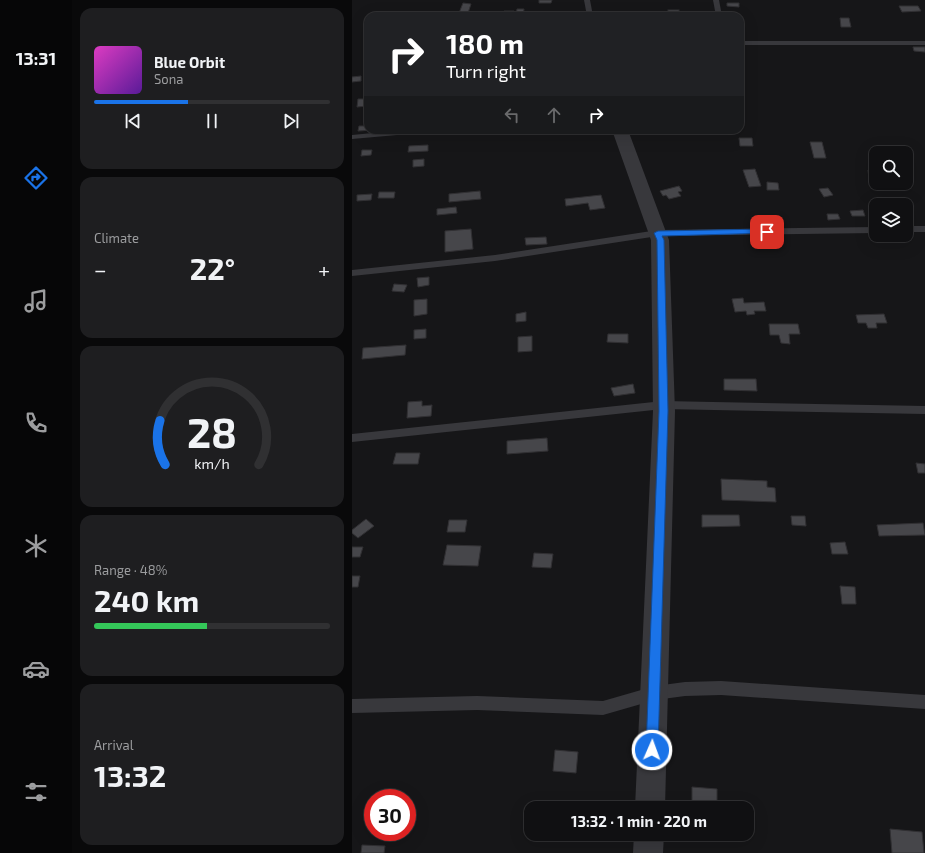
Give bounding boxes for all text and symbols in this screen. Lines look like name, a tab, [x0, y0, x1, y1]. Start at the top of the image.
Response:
text: 180 m	[446, 26, 524, 60]
icon: right	[380, 28, 432, 80]
text: 13:31	[16, 47, 56, 69]
text: Blue Orbit	[154, 53, 225, 71]
text: Turn right	[446, 60, 526, 82]
text: Sona	[154, 71, 183, 87]
icon: left	[501, 104, 523, 126]
icon: ahead	[543, 104, 565, 126]
icon: right	[585, 104, 607, 126]
icon: previous	[122, 110, 144, 132]
icon: pause	[201, 110, 223, 132]
icon: next	[280, 110, 302, 132]
map controls	[869, 146, 913, 242]
button: search	[869, 146, 913, 190]
icon: directions	[22, 164, 50, 192]
button: layers	[869, 198, 913, 242]
pin	[750, 215, 784, 249]
icon: arrive	[756, 221, 778, 243]
text: Climate	[94, 230, 139, 246]
text: 22°	[190, 250, 235, 286]
text: −	[94, 256, 107, 282]
text: +	[318, 256, 330, 282]
icon: music	[22, 287, 50, 315]
text: 28	[187, 405, 237, 455]
icon: phone	[22, 409, 50, 437]
text: km/h	[194, 454, 230, 471]
icon: climate	[22, 532, 50, 560]
text: Range · 48%	[94, 562, 167, 578]
text: 240 km	[94, 582, 199, 618]
icon: car	[22, 655, 50, 683]
position arrow	[631, 729, 673, 771]
text: Arrival	[94, 737, 134, 753]
text: 13:32	[94, 757, 166, 793]
icon: filters	[22, 778, 50, 806]
speed limit sign: 30	[364, 789, 416, 841]
text: 13:32 · 1 min · 220 m	[571, 812, 707, 830]

